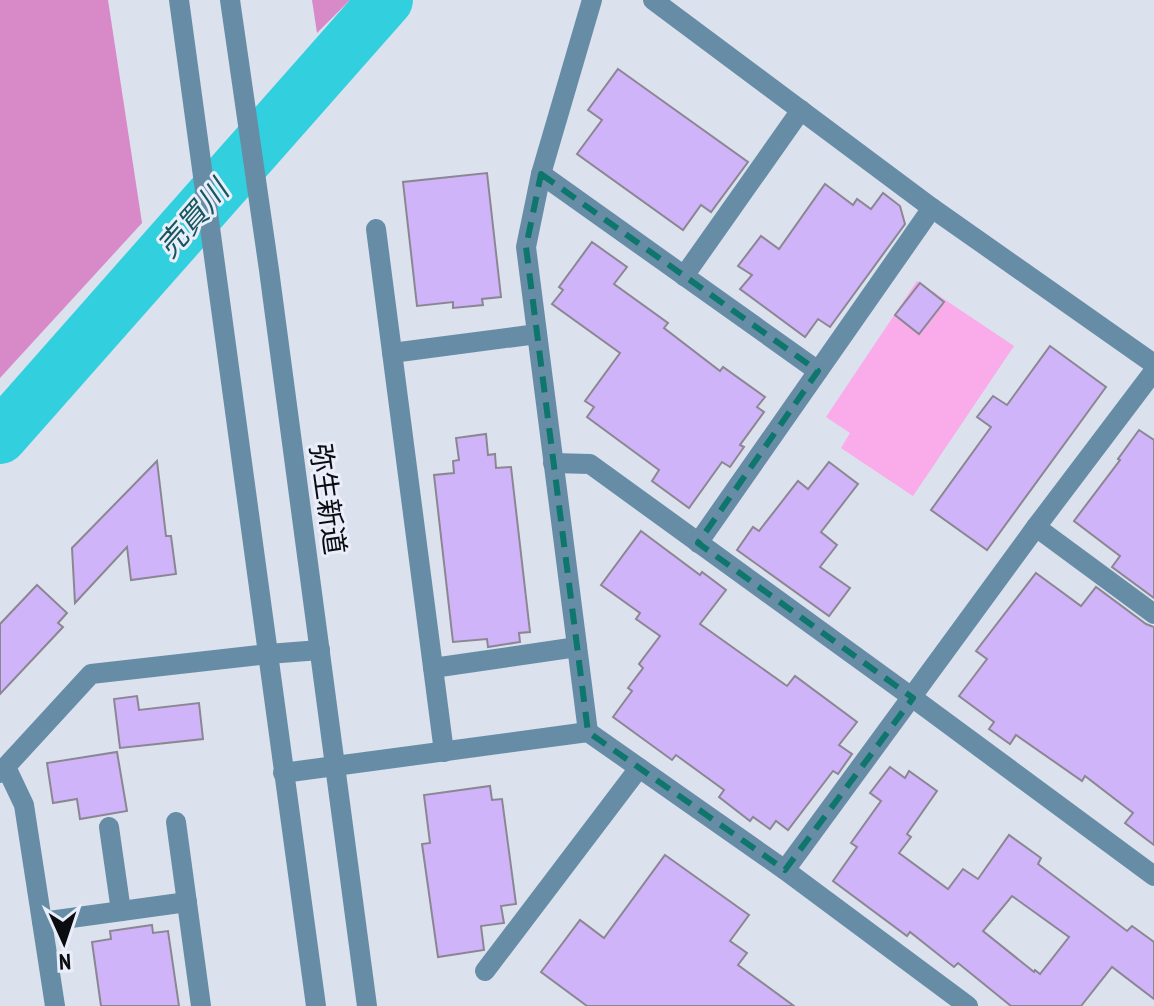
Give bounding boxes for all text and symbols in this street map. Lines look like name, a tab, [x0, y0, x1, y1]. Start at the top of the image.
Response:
water label: 売買川	[148, 169, 238, 265]
street label: 弥生新道	[302, 441, 355, 557]
north arrow	[24, 902, 104, 982]
text: N	[58, 948, 72, 976]

